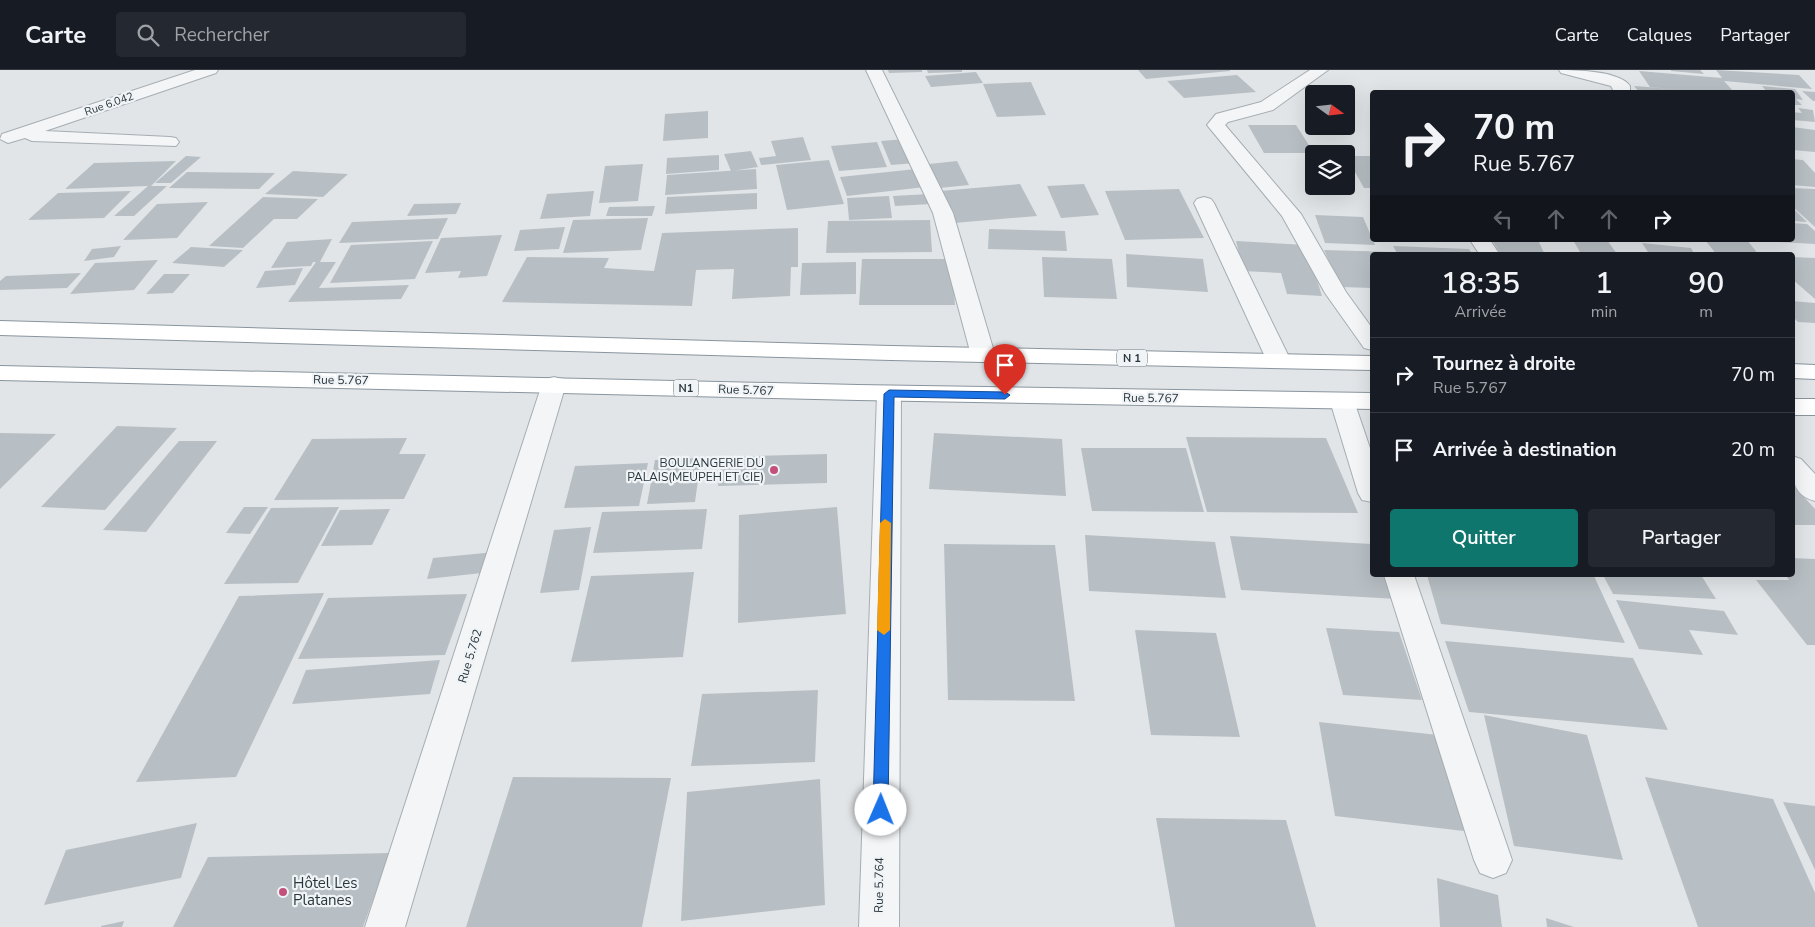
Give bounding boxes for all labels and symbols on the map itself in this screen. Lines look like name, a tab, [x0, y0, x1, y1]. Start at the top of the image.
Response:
north arrow	[1305, 85, 1355, 135]
street label: Rue 6.042	[82, 89, 136, 119]
pin	[984, 344, 1026, 395]
road number: N 1	[1117, 350, 1147, 366]
street label: Rue 5.767	[313, 372, 369, 388]
road number: N1	[674, 380, 698, 396]
street label: Rue 5.767	[718, 381, 774, 399]
street label: Rue 5.767	[1123, 390, 1179, 406]
place label: BOULANGERIE DU PALAIS(MEUPEH ET CIE)	[627, 455, 764, 485]
marker: BOULANGERIE DU PALAIS(MEUPEH ET CIE)	[768, 464, 780, 476]
street label: Rue 5.762	[454, 627, 486, 685]
position arrow	[854, 783, 906, 835]
street label: Rue 5.764	[871, 857, 887, 913]
place label: Hôtel Les Platanes	[293, 873, 357, 910]
marker: Hôtel Les Platanes	[277, 886, 289, 898]

